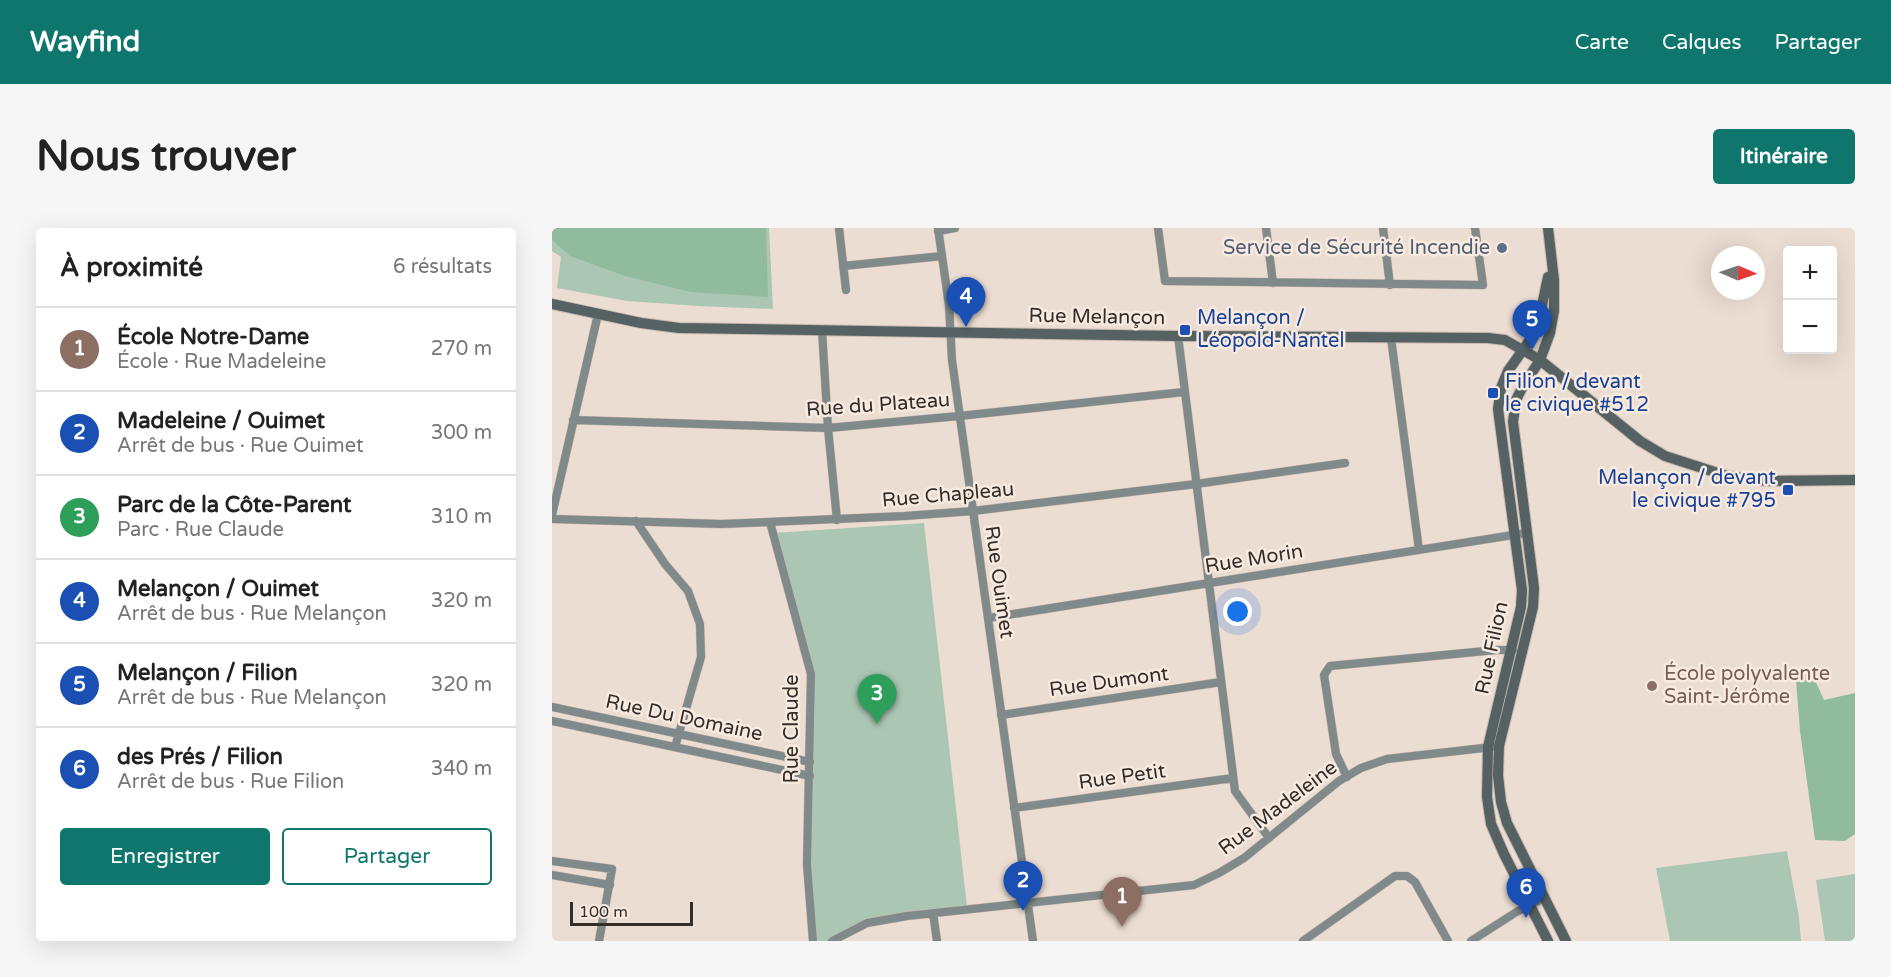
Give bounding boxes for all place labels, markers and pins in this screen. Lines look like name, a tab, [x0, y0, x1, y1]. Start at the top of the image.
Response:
place label: Service de Sécurité Incendie	[1223, 236, 1490, 260]
marker: Service de Sécurité Incendie	[1495, 241, 1509, 255]
pin: 4	[946, 278, 986, 327]
pin: 5	[1512, 300, 1552, 350]
place label: Melançon / Léopold-Nantel	[1197, 306, 1344, 353]
marker: Melançon / Léopold-Nantel	[1178, 323, 1192, 337]
place label: Filion / devant le civique #512	[1505, 370, 1649, 417]
marker: Filion / devant le civique #512	[1486, 386, 1500, 400]
place label: Melançon / devant le civique #795	[1598, 466, 1776, 513]
marker: Melançon / devant le civique #795	[1781, 483, 1795, 497]
place label: École polyvalente Saint-Jérôme	[1664, 661, 1830, 709]
pin: 3	[858, 674, 896, 724]
marker: École polyvalente Saint-Jérôme	[1645, 679, 1659, 693]
pin: 2	[1004, 862, 1042, 911]
pin: 6	[1506, 868, 1546, 918]
pin: 1	[1102, 878, 1142, 927]

